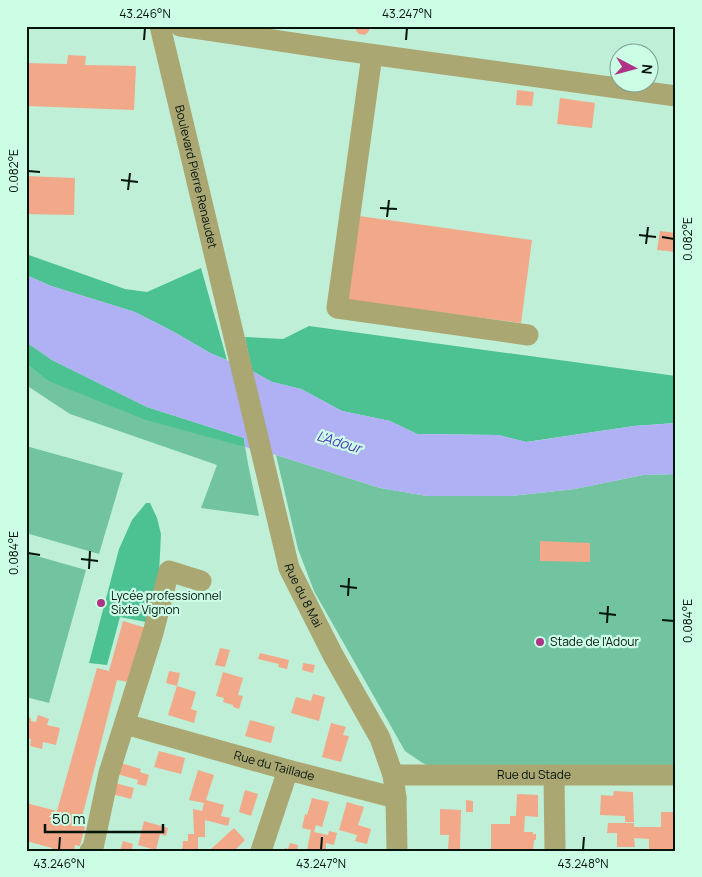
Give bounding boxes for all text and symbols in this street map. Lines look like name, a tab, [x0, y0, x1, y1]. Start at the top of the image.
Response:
text: 43.246°N	[119, 5, 171, 22]
text: 43.247°N	[382, 5, 432, 22]
north arrow	[610, 42, 660, 92]
text: N	[637, 63, 657, 75]
street label: Boulevard Pierre Renaudet	[171, 103, 222, 250]
text: 0.082°E	[5, 149, 22, 193]
text: 0.082°E	[679, 217, 696, 261]
water label: L'Adour	[315, 426, 366, 458]
text: 0.084°E	[5, 531, 22, 575]
street label: Rue du 8 Mai	[280, 562, 327, 630]
place label: Lycée professionnel Sixte Vignon	[111, 587, 222, 618]
marker: Lycée professionnel Sixte Vignon	[95, 597, 107, 609]
text: 0.084°E	[679, 599, 696, 643]
place label: Stade de l'Adour	[550, 633, 639, 650]
marker: Stade de l'Adour	[534, 636, 546, 648]
street label: Rue du Taillade	[232, 746, 317, 785]
street label: Rue du Stade	[497, 766, 571, 783]
scale bar	[45, 802, 162, 834]
text: 50 m	[52, 808, 86, 829]
text: 43.246°N	[33, 855, 85, 872]
text: 43.247°N	[296, 855, 346, 872]
text: 43.248°N	[557, 855, 609, 872]

